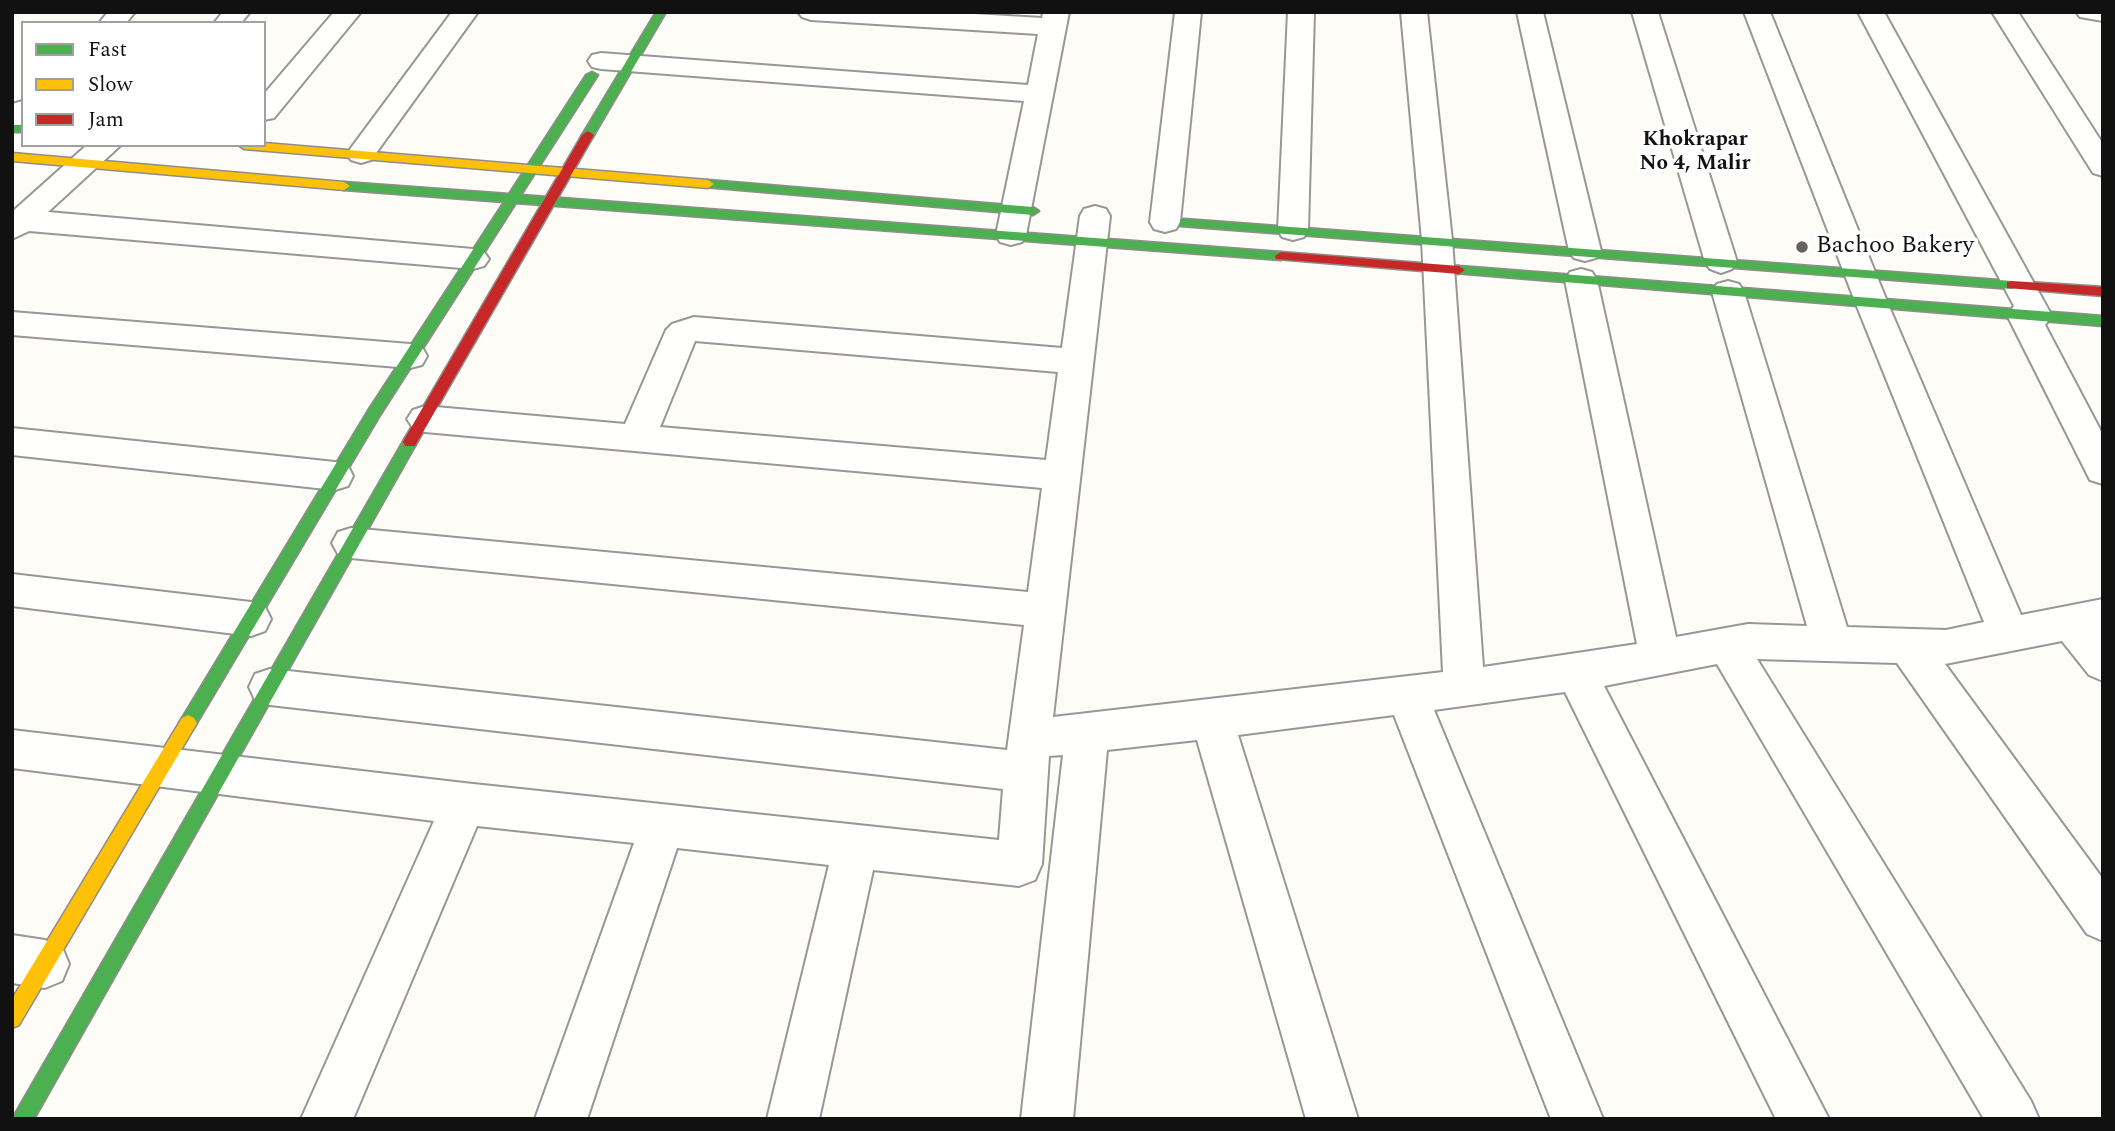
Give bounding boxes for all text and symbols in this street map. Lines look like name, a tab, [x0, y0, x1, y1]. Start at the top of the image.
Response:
legend	[21, 21, 266, 147]
text: Fast	[88, 34, 127, 66]
text: Slow	[88, 69, 132, 101]
text: Jam	[88, 104, 124, 136]
district label: Khokrapar No 4, Malir	[1640, 128, 1750, 178]
place label: Bachoo Bakery	[1816, 233, 1974, 261]
marker: Bachoo Bakery	[1794, 239, 1810, 255]

